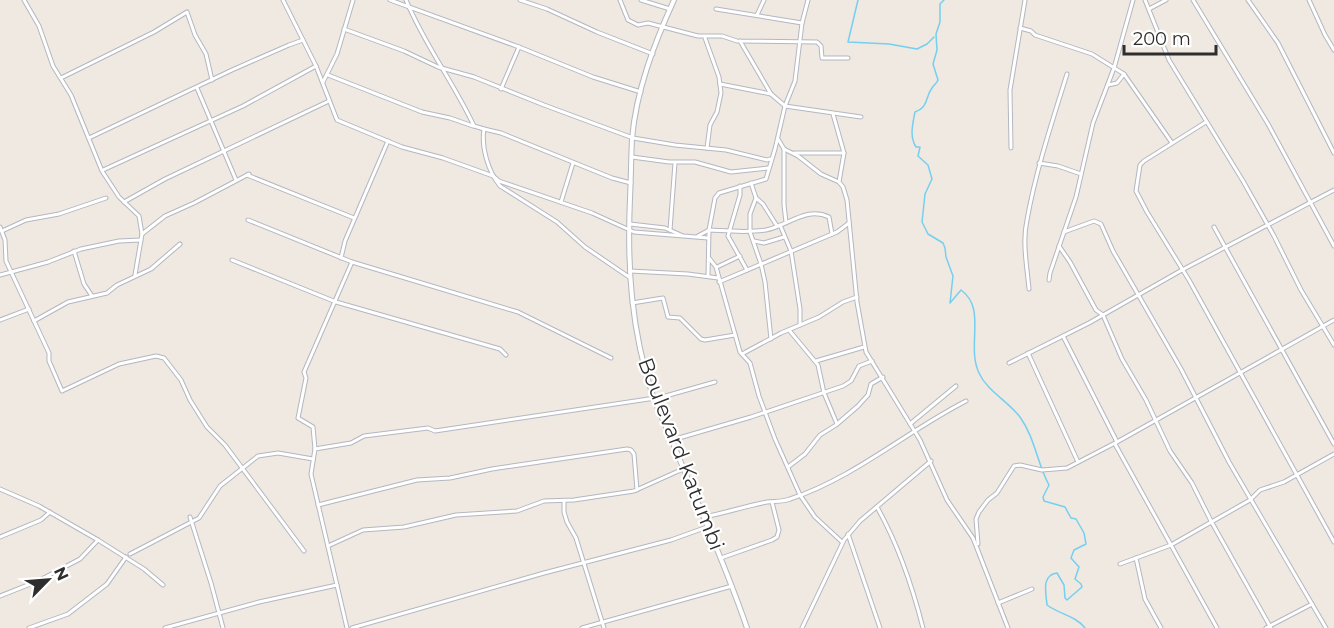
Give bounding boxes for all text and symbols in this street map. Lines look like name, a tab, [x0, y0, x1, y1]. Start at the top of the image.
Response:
scale bar	[1124, 18, 1216, 56]
text: 200 m	[1133, 28, 1191, 50]
street label: Boulevard Katumbi	[633, 354, 730, 554]
north arrow	[18, 550, 78, 610]
text: N	[50, 564, 72, 584]

